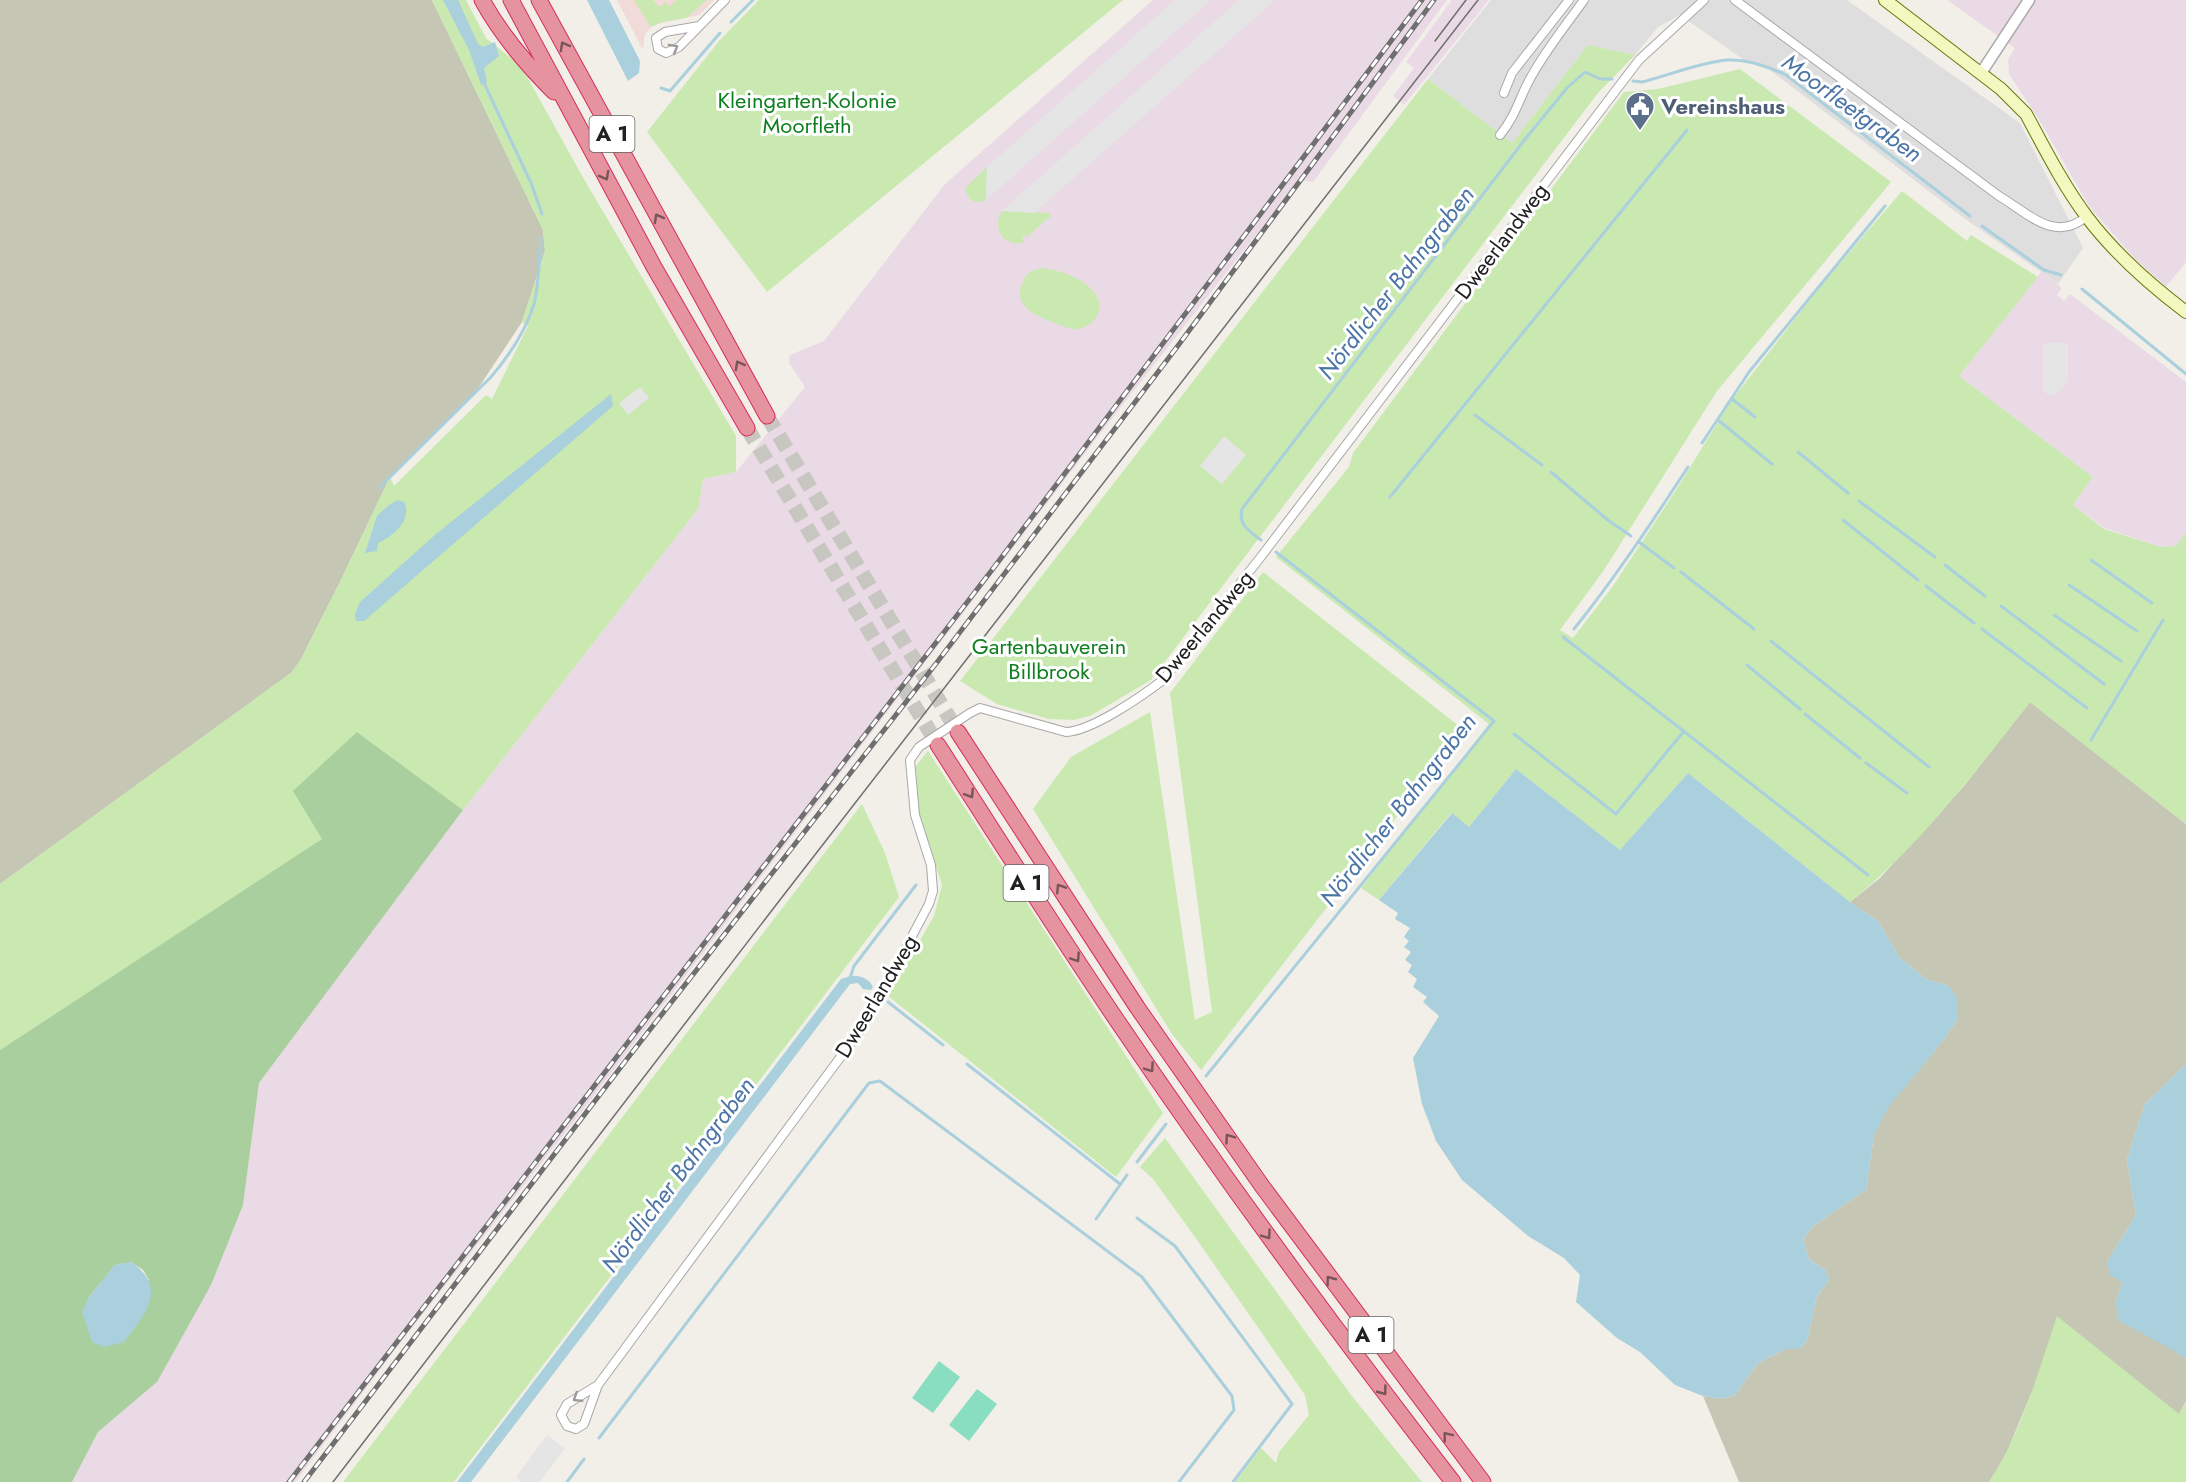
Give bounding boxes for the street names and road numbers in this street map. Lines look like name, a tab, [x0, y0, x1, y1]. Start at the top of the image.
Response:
road number: A 1	[590, 116, 634, 152]
street label: Dweerlandweg	[1447, 176, 1555, 306]
street label: Dweerlandweg	[1147, 563, 1261, 689]
road number: A 1	[1004, 865, 1048, 901]
street label: Dweerlandweg	[827, 928, 925, 1064]
road number: A 1	[1348, 1317, 1394, 1353]

